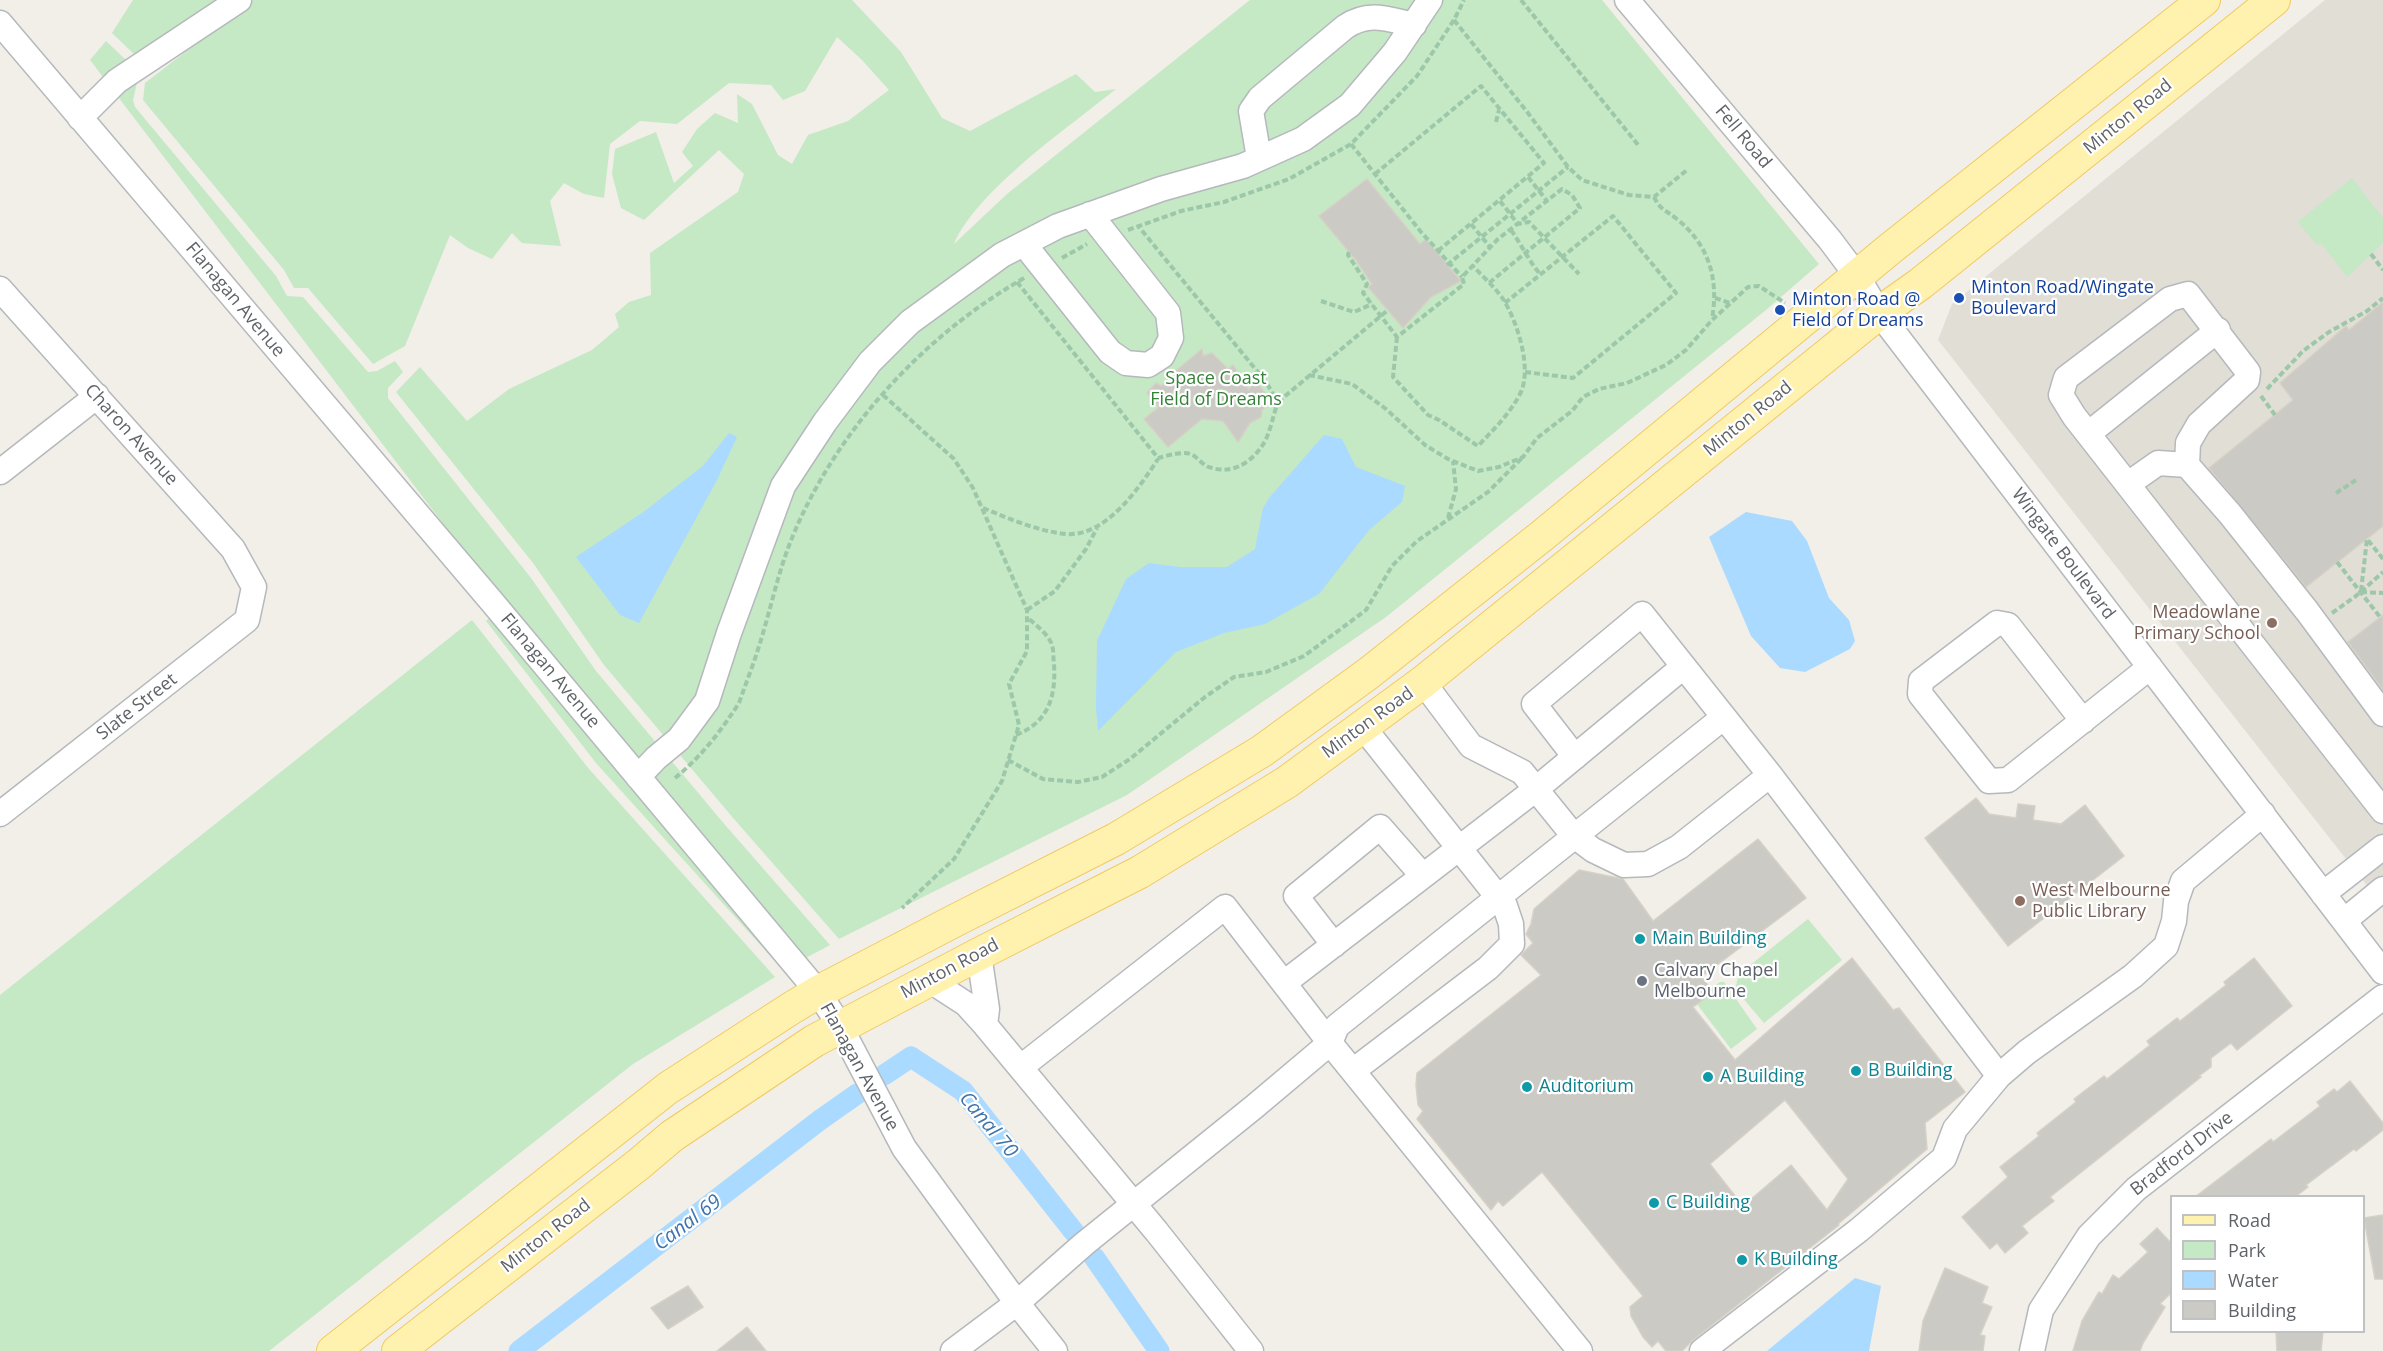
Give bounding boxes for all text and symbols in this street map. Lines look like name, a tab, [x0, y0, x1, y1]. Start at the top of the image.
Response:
street label: Minton Road	[2079, 75, 2177, 159]
street label: Fell Road	[1710, 101, 1776, 173]
street label: Flanagan Avenue	[181, 238, 289, 362]
place label: Minton Road/Wingate Boulevard	[1971, 277, 2154, 320]
place label: Minton Road @ Field of Dreams	[1792, 289, 1924, 332]
marker: Minton Road/Wingate Boulevard	[1952, 291, 1966, 305]
marker: Minton Road @ Field of Dreams	[1773, 303, 1787, 317]
park label: Space Coast Field of Dreams	[1150, 368, 1282, 410]
street label: Minton Road	[1699, 377, 1797, 461]
street label: Charon Avenue	[80, 380, 182, 490]
street label: Wingate Boulevard	[2007, 484, 2119, 624]
place label: Meadowlane Primary School	[2134, 602, 2260, 644]
street label: Flanagan Avenue	[496, 609, 604, 733]
marker: Meadowlane Primary School	[2265, 616, 2279, 630]
street label: Slate Street	[93, 669, 181, 745]
street label: Minton Road	[1318, 683, 1418, 763]
place label: West Melbourne Public Library	[2032, 880, 2171, 922]
marker: West Melbourne Public Library	[2013, 894, 2027, 908]
place label: Main Building	[1652, 928, 1767, 950]
marker: Main Building	[1633, 932, 1647, 946]
street label: Minton Road	[897, 934, 1003, 1004]
place label: Calvary Chapel Melbourne	[1654, 960, 1778, 1002]
marker: Calvary Chapel Melbourne	[1635, 974, 1649, 988]
street label: Flanagan Avenue	[815, 999, 903, 1135]
place label: B Building	[1868, 1060, 1952, 1082]
marker: B Building	[1849, 1064, 1863, 1078]
place label: A Building	[1720, 1066, 1804, 1088]
marker: A Building	[1701, 1070, 1715, 1084]
place label: Auditorium	[1539, 1076, 1634, 1098]
marker: Auditorium	[1520, 1080, 1534, 1094]
water label: Canal 70	[954, 1087, 1022, 1163]
street label: Bradford Drive	[2126, 1107, 2238, 1201]
water label: Canal 69	[650, 1190, 726, 1256]
place label: C Building	[1666, 1192, 1750, 1214]
street label: Minton Road	[497, 1194, 595, 1278]
legend	[2170, 1195, 2365, 1333]
marker: C Building	[1647, 1196, 1661, 1210]
text: Road	[2228, 1208, 2271, 1232]
text: Park	[2228, 1238, 2266, 1262]
place label: K Building	[1754, 1249, 1838, 1271]
marker: K Building	[1735, 1253, 1749, 1267]
text: Water	[2228, 1268, 2279, 1292]
text: Building	[2228, 1298, 2296, 1322]

